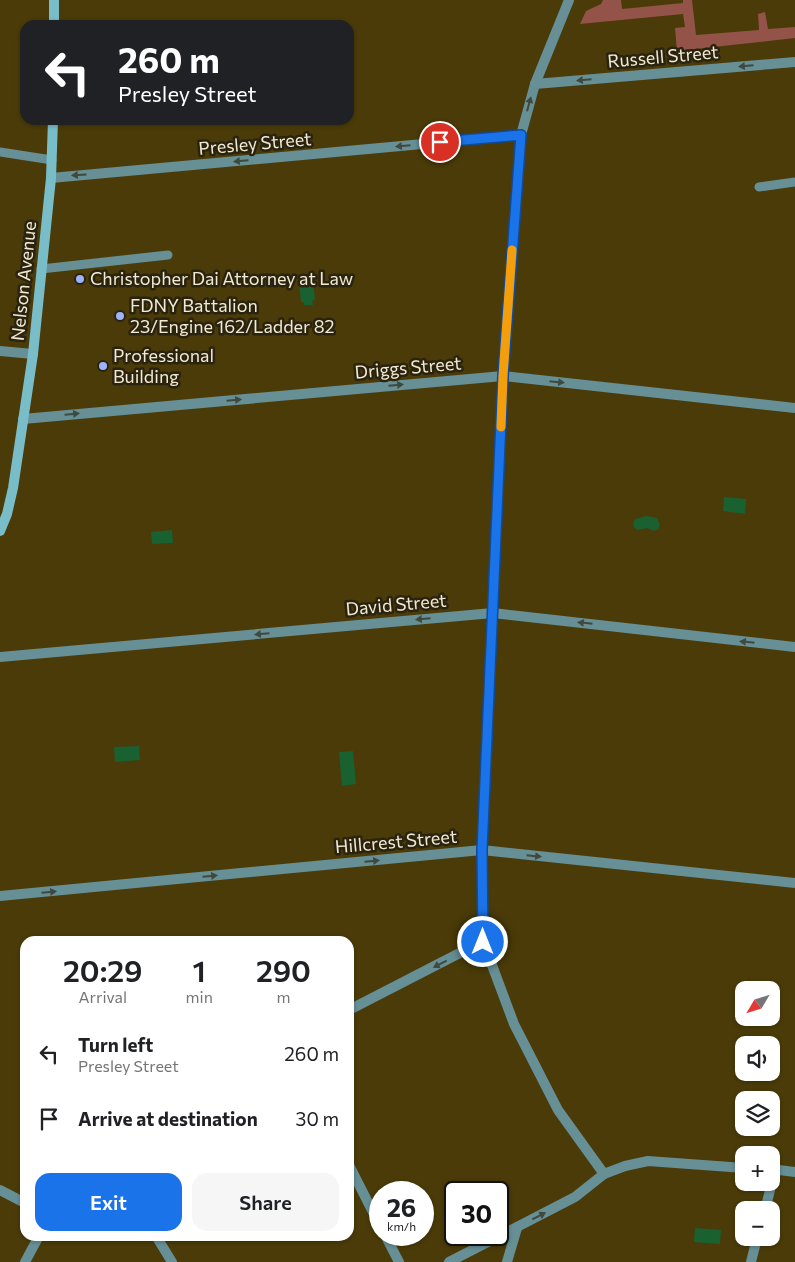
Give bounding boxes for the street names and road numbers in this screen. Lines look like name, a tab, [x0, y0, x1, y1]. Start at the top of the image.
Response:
street label: Russell Street	[606, 40, 719, 72]
street label: Presley Street	[197, 127, 312, 159]
street label: Nelson Avenue	[6, 220, 40, 342]
street label: Driggs Street	[354, 351, 462, 383]
street label: David Street	[345, 589, 447, 619]
street label: Hillcrest Street	[334, 825, 458, 857]

